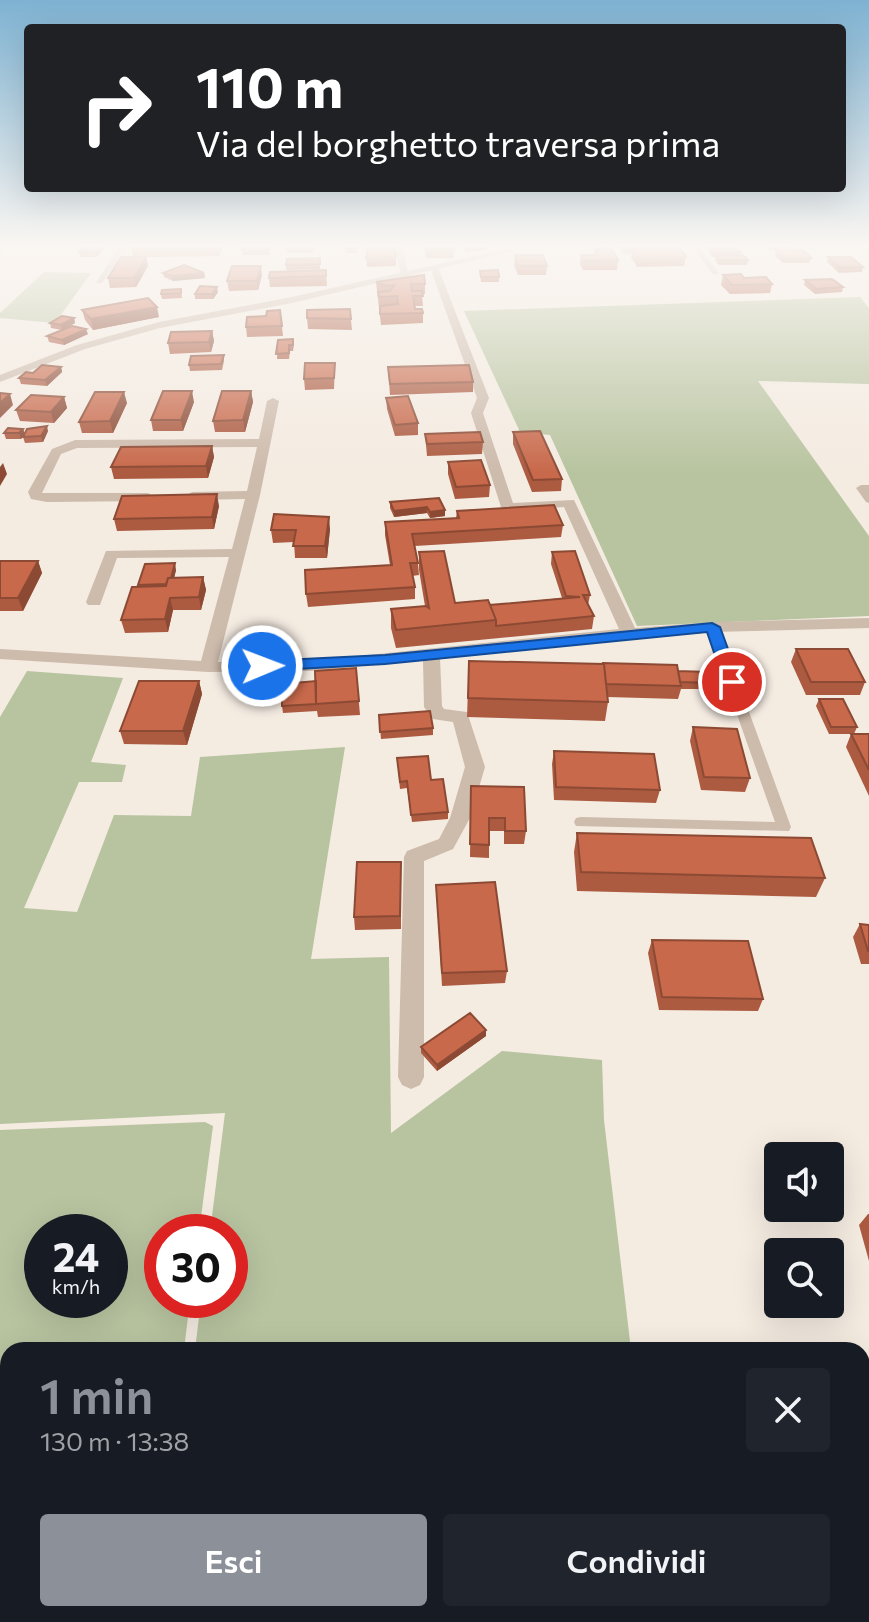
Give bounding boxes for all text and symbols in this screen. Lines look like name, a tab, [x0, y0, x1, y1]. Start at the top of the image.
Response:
text: 110 m	[196, 51, 343, 120]
icon: right	[64, 56, 168, 160]
text: Via del borghetto traversa prima	[196, 120, 720, 164]
position arrow	[220, 624, 304, 708]
pin	[698, 648, 766, 716]
icon: arrive	[710, 660, 754, 704]
map controls	[764, 1142, 844, 1318]
button: sound	[764, 1142, 844, 1222]
speed limit sign: 30	[144, 1214, 248, 1318]
text: 24	[53, 1231, 99, 1280]
button: search	[764, 1238, 844, 1318]
text: km/h	[52, 1274, 100, 1298]
text: 1 min	[40, 1365, 153, 1424]
button: close	[746, 1368, 830, 1452]
text: 130 m · 13:38	[40, 1425, 189, 1456]
button: Esci	[40, 1514, 427, 1606]
button: Condividi	[443, 1514, 830, 1606]

